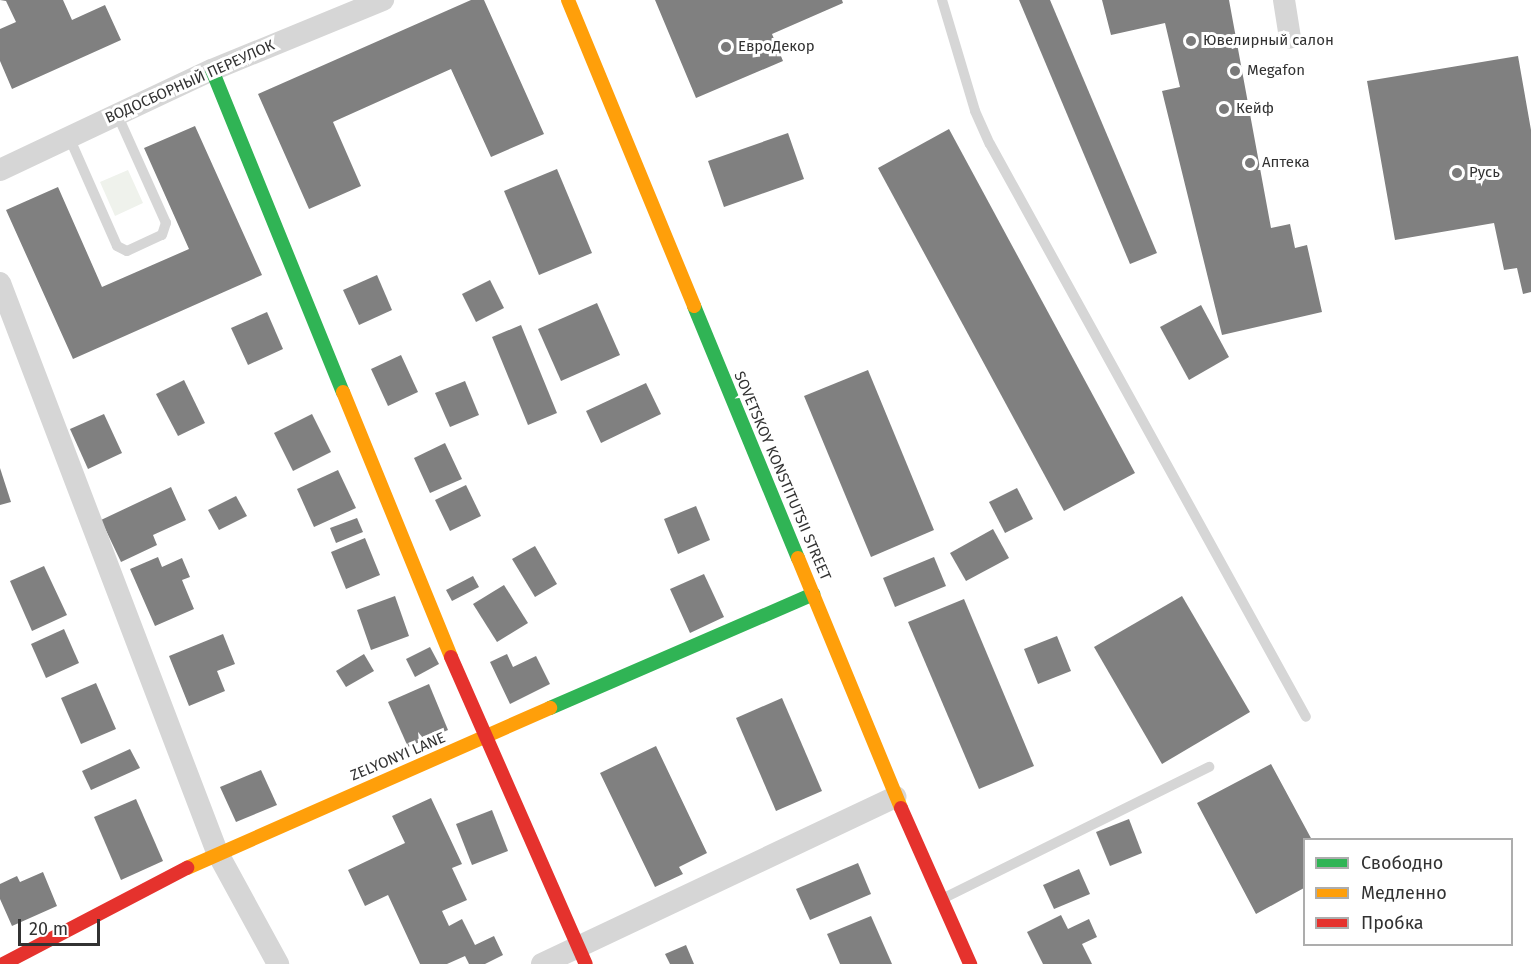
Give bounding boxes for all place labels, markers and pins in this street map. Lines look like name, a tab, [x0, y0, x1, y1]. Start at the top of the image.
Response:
place label: Ювелирный салон	[1203, 32, 1334, 50]
marker: Ювелирный салон	[1184, 34, 1198, 48]
place label: ЕвроДекор	[738, 38, 815, 56]
marker: ЕвроДекор	[719, 40, 733, 54]
place label: Megafon	[1247, 62, 1305, 80]
marker: Megafon	[1228, 64, 1242, 78]
place label: Кейф	[1236, 100, 1274, 118]
marker: Кейф	[1217, 102, 1231, 116]
place label: Аптека	[1262, 154, 1310, 172]
marker: Аптека	[1243, 156, 1257, 170]
place label: Русь	[1469, 164, 1500, 182]
marker: Русь	[1450, 166, 1464, 180]

